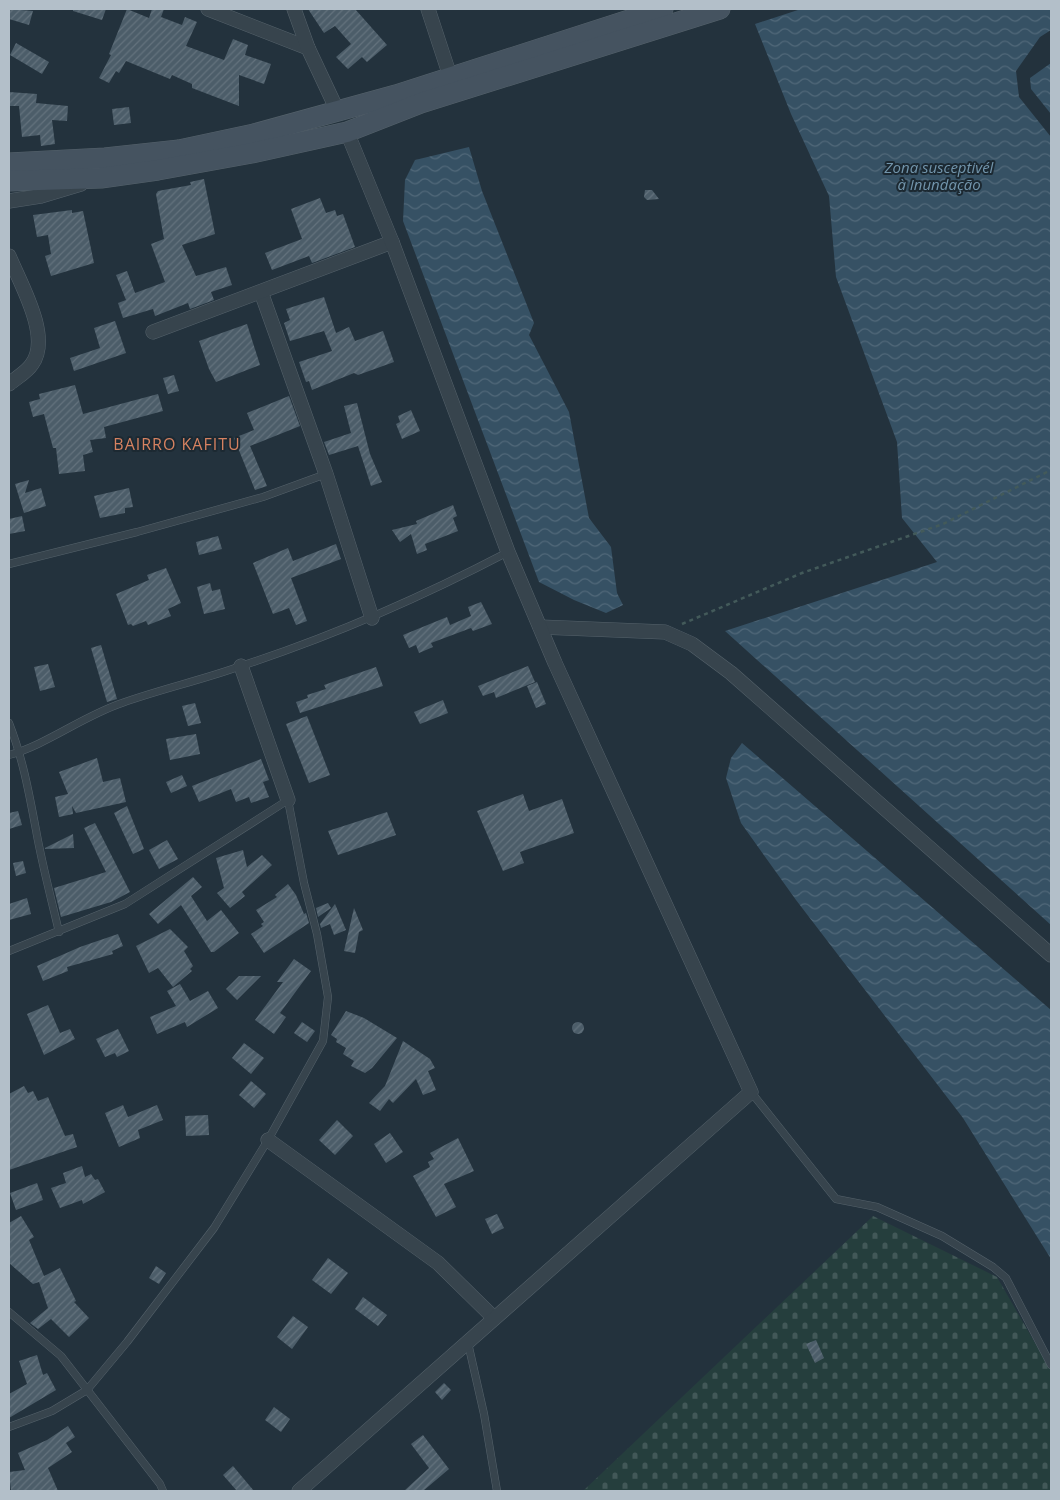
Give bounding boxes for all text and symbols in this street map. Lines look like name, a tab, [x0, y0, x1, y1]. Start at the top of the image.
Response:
water label: Zona susceptivél à Inundação	[884, 157, 995, 194]
district label: BAIRRO KAFITU	[113, 433, 241, 455]

